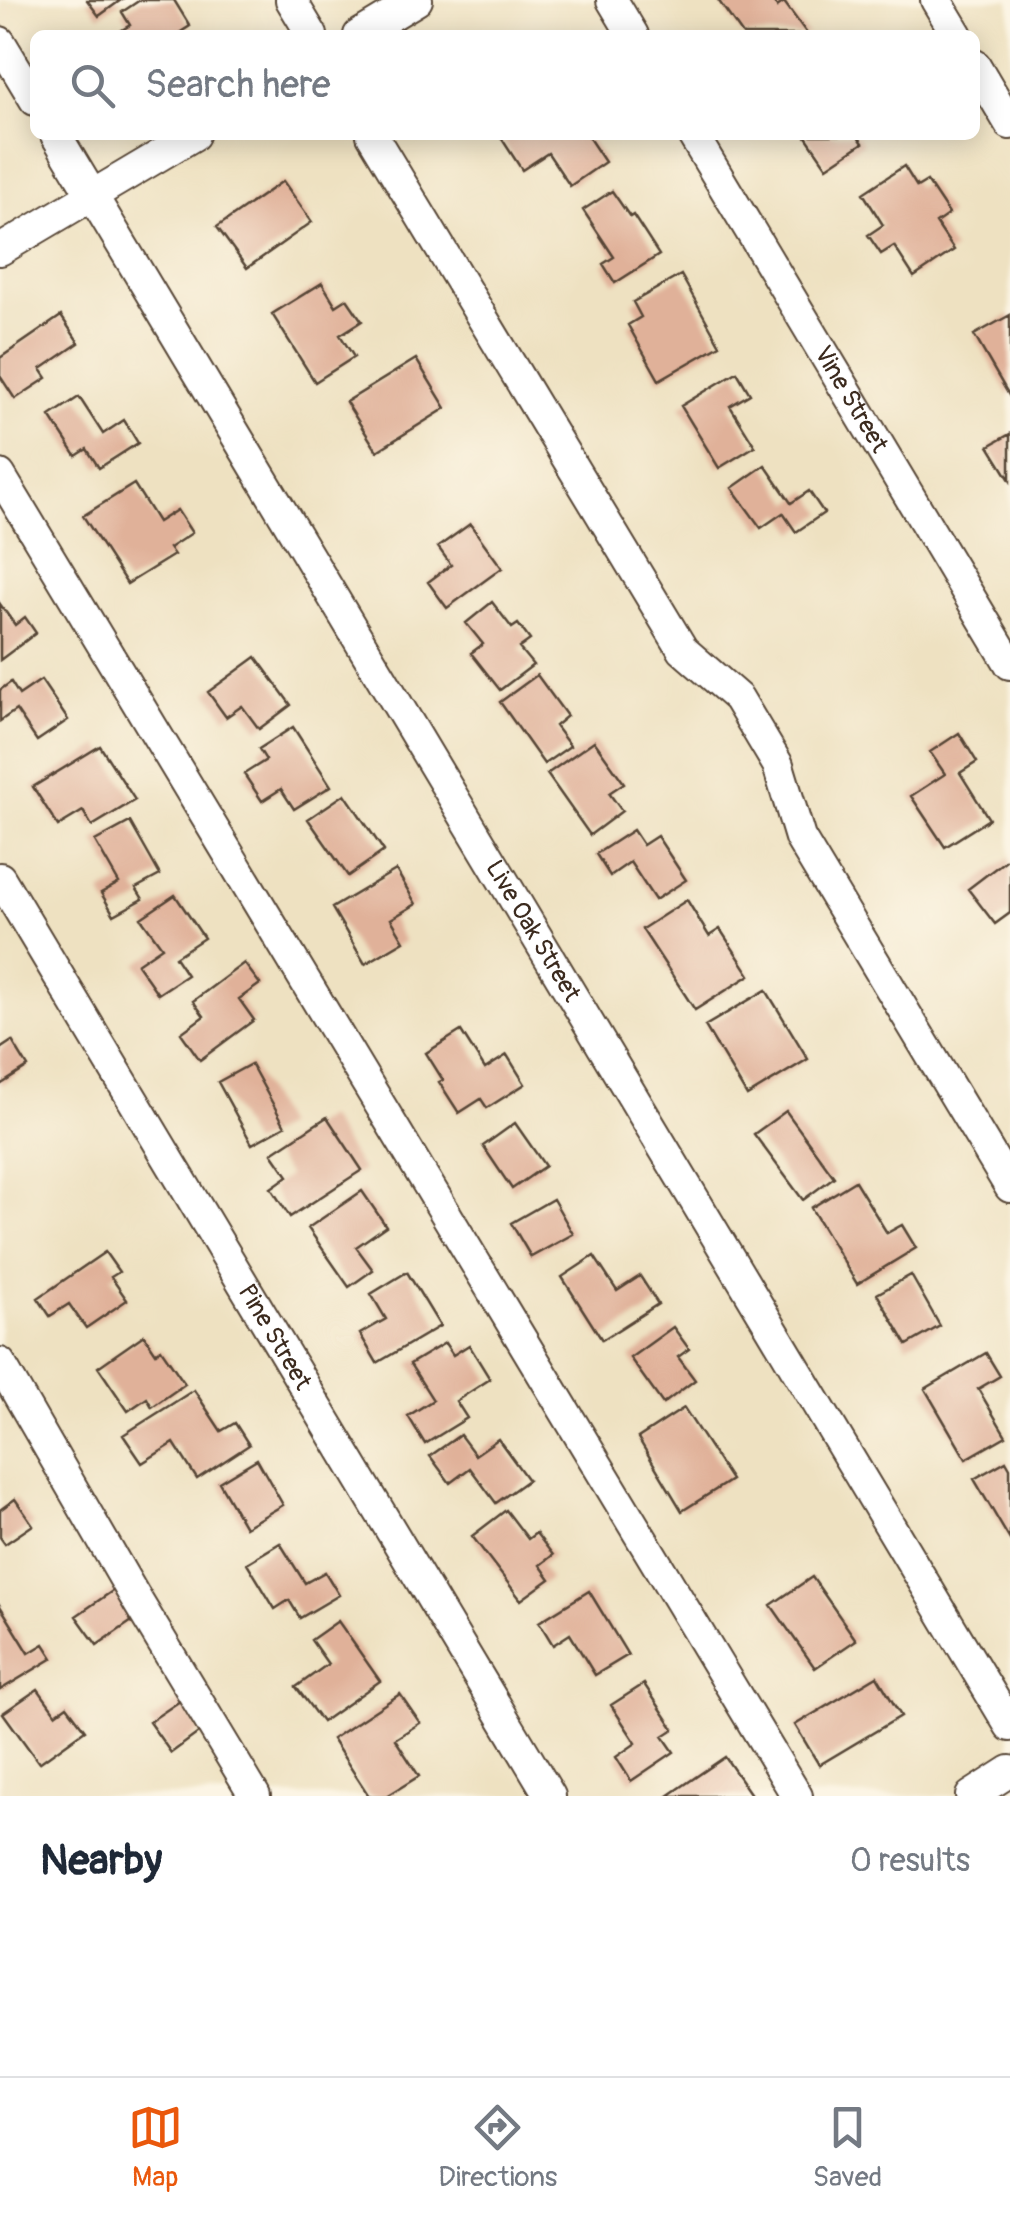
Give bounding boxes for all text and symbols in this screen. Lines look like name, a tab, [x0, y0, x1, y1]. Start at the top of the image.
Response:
search box	[30, 30, 980, 140]
icon: search	[65, 58, 120, 113]
text: Search here	[145, 61, 331, 109]
street label: Vine Street	[807, 340, 896, 459]
street label: Live Oak Street	[479, 854, 588, 1008]
street label: Pine Street	[231, 1278, 319, 1396]
text: Nearby	[40, 1835, 162, 1887]
text: 0 results	[850, 1841, 970, 1881]
tab: Map	[128, 2100, 183, 2195]
tab: Directions	[438, 2100, 557, 2195]
tab: Saved	[813, 2100, 882, 2195]

